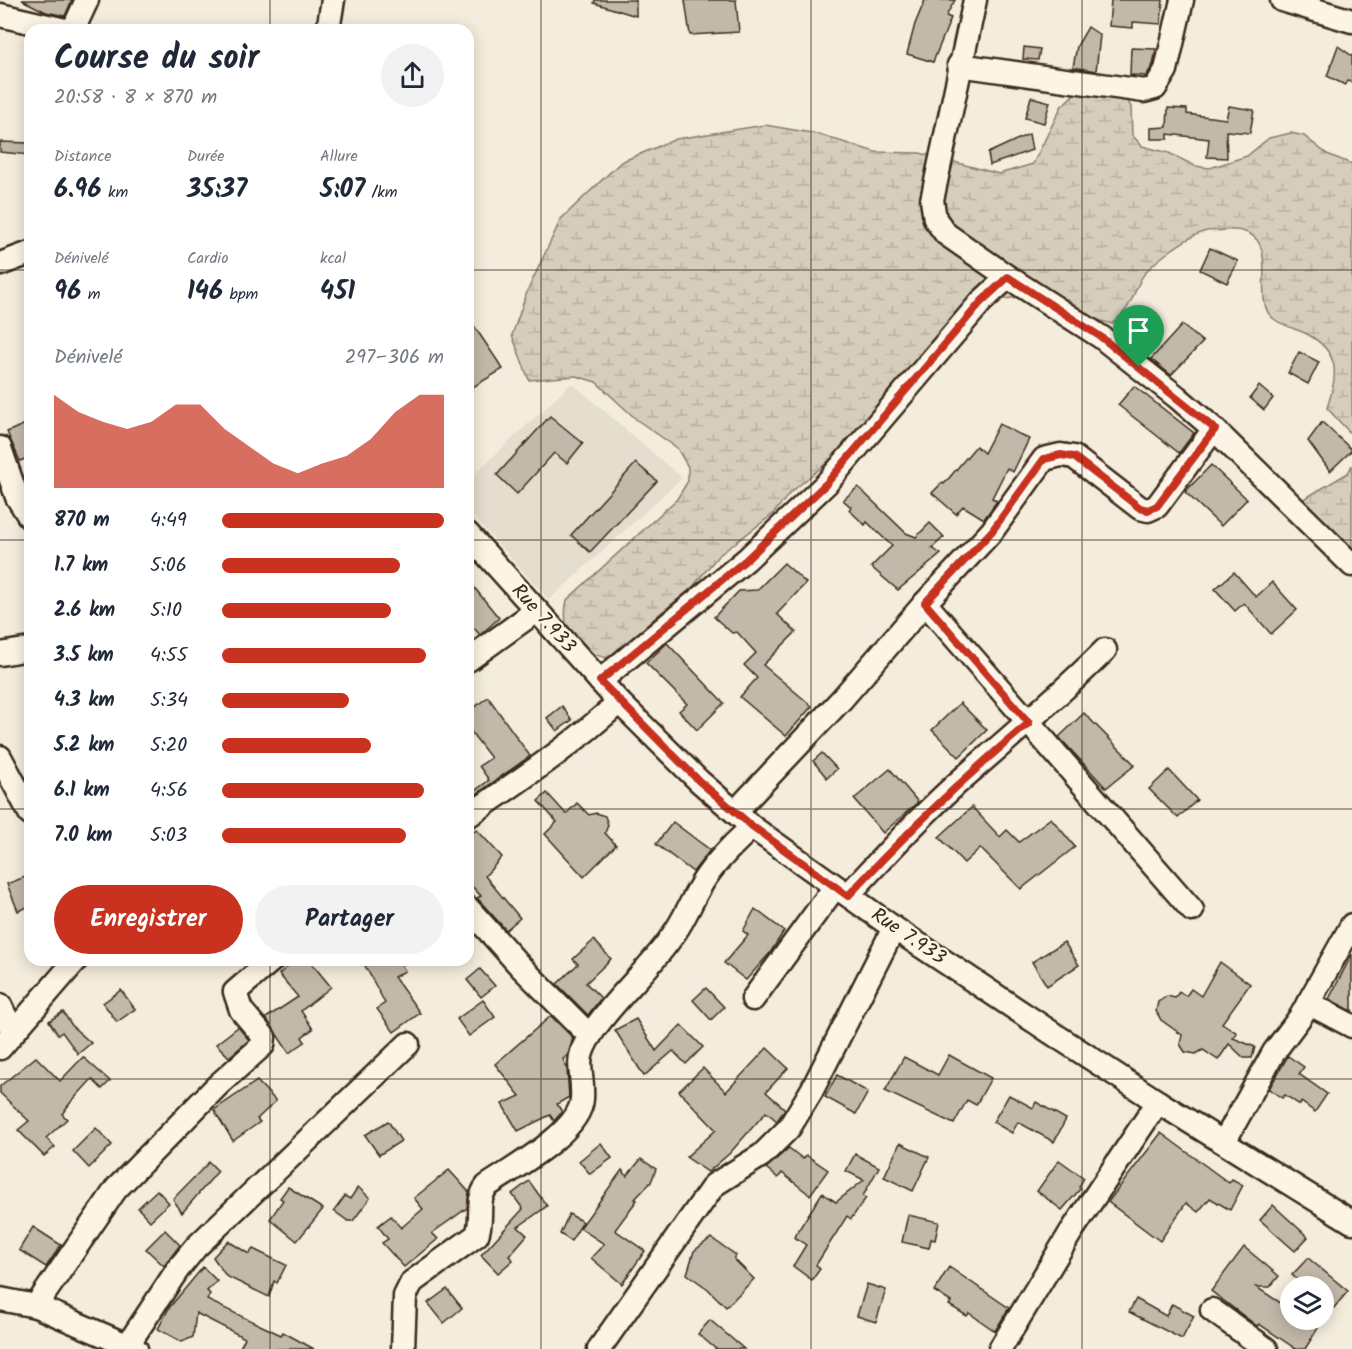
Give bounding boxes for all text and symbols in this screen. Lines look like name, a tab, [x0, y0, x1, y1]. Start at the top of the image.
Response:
text: Course du soir	[54, 33, 259, 86]
button: share	[381, 44, 444, 107]
text: 20:58 · 8 × 870 m	[54, 82, 217, 114]
text: Distance	[54, 144, 112, 169]
text: Durée	[187, 144, 225, 169]
text: Allure	[320, 144, 358, 169]
text: 6.96	[54, 169, 102, 211]
text: 35:37	[187, 169, 247, 211]
text: 5:07	[320, 169, 365, 211]
text: km	[102, 180, 128, 205]
text: /km	[365, 180, 398, 205]
text: Dénivelé	[54, 246, 109, 271]
text: Cardio	[187, 246, 228, 271]
text: kcal	[320, 246, 346, 271]
text: 96	[54, 271, 81, 313]
text: 146	[187, 271, 223, 313]
text: 451	[320, 271, 355, 313]
text: m	[81, 282, 100, 307]
text: bpm	[223, 282, 258, 307]
pin	[1113, 305, 1164, 367]
icon: arrive	[1122, 314, 1155, 347]
text: Dénivelé	[54, 342, 122, 374]
text: 297–306 m	[345, 342, 444, 374]
text: 870 m	[54, 505, 110, 537]
text: 4:49	[150, 505, 187, 537]
text: 1.7 km	[54, 550, 108, 582]
text: 5:06	[150, 550, 187, 582]
street label: Rue 7.933	[503, 577, 583, 661]
text: 2.6 km	[54, 595, 115, 627]
text: 5:10	[150, 595, 182, 627]
text: 3.5 km	[54, 640, 114, 672]
text: 4:55	[150, 640, 187, 672]
text: 4.3 km	[54, 685, 115, 717]
text: 5:34	[150, 685, 188, 717]
text: 5.2 km	[54, 730, 114, 762]
text: 5:20	[150, 730, 187, 762]
text: 6.1 km	[54, 775, 110, 807]
text: 4:56	[150, 775, 188, 807]
text: 7.0 km	[54, 820, 112, 852]
text: 5:03	[150, 820, 187, 852]
button: Enregistrer	[54, 885, 243, 954]
button: Partager	[255, 885, 444, 954]
street label: Rue 7.933	[864, 900, 952, 974]
map controls	[1280, 1276, 1334, 1330]
button: layers	[1280, 1276, 1334, 1330]

